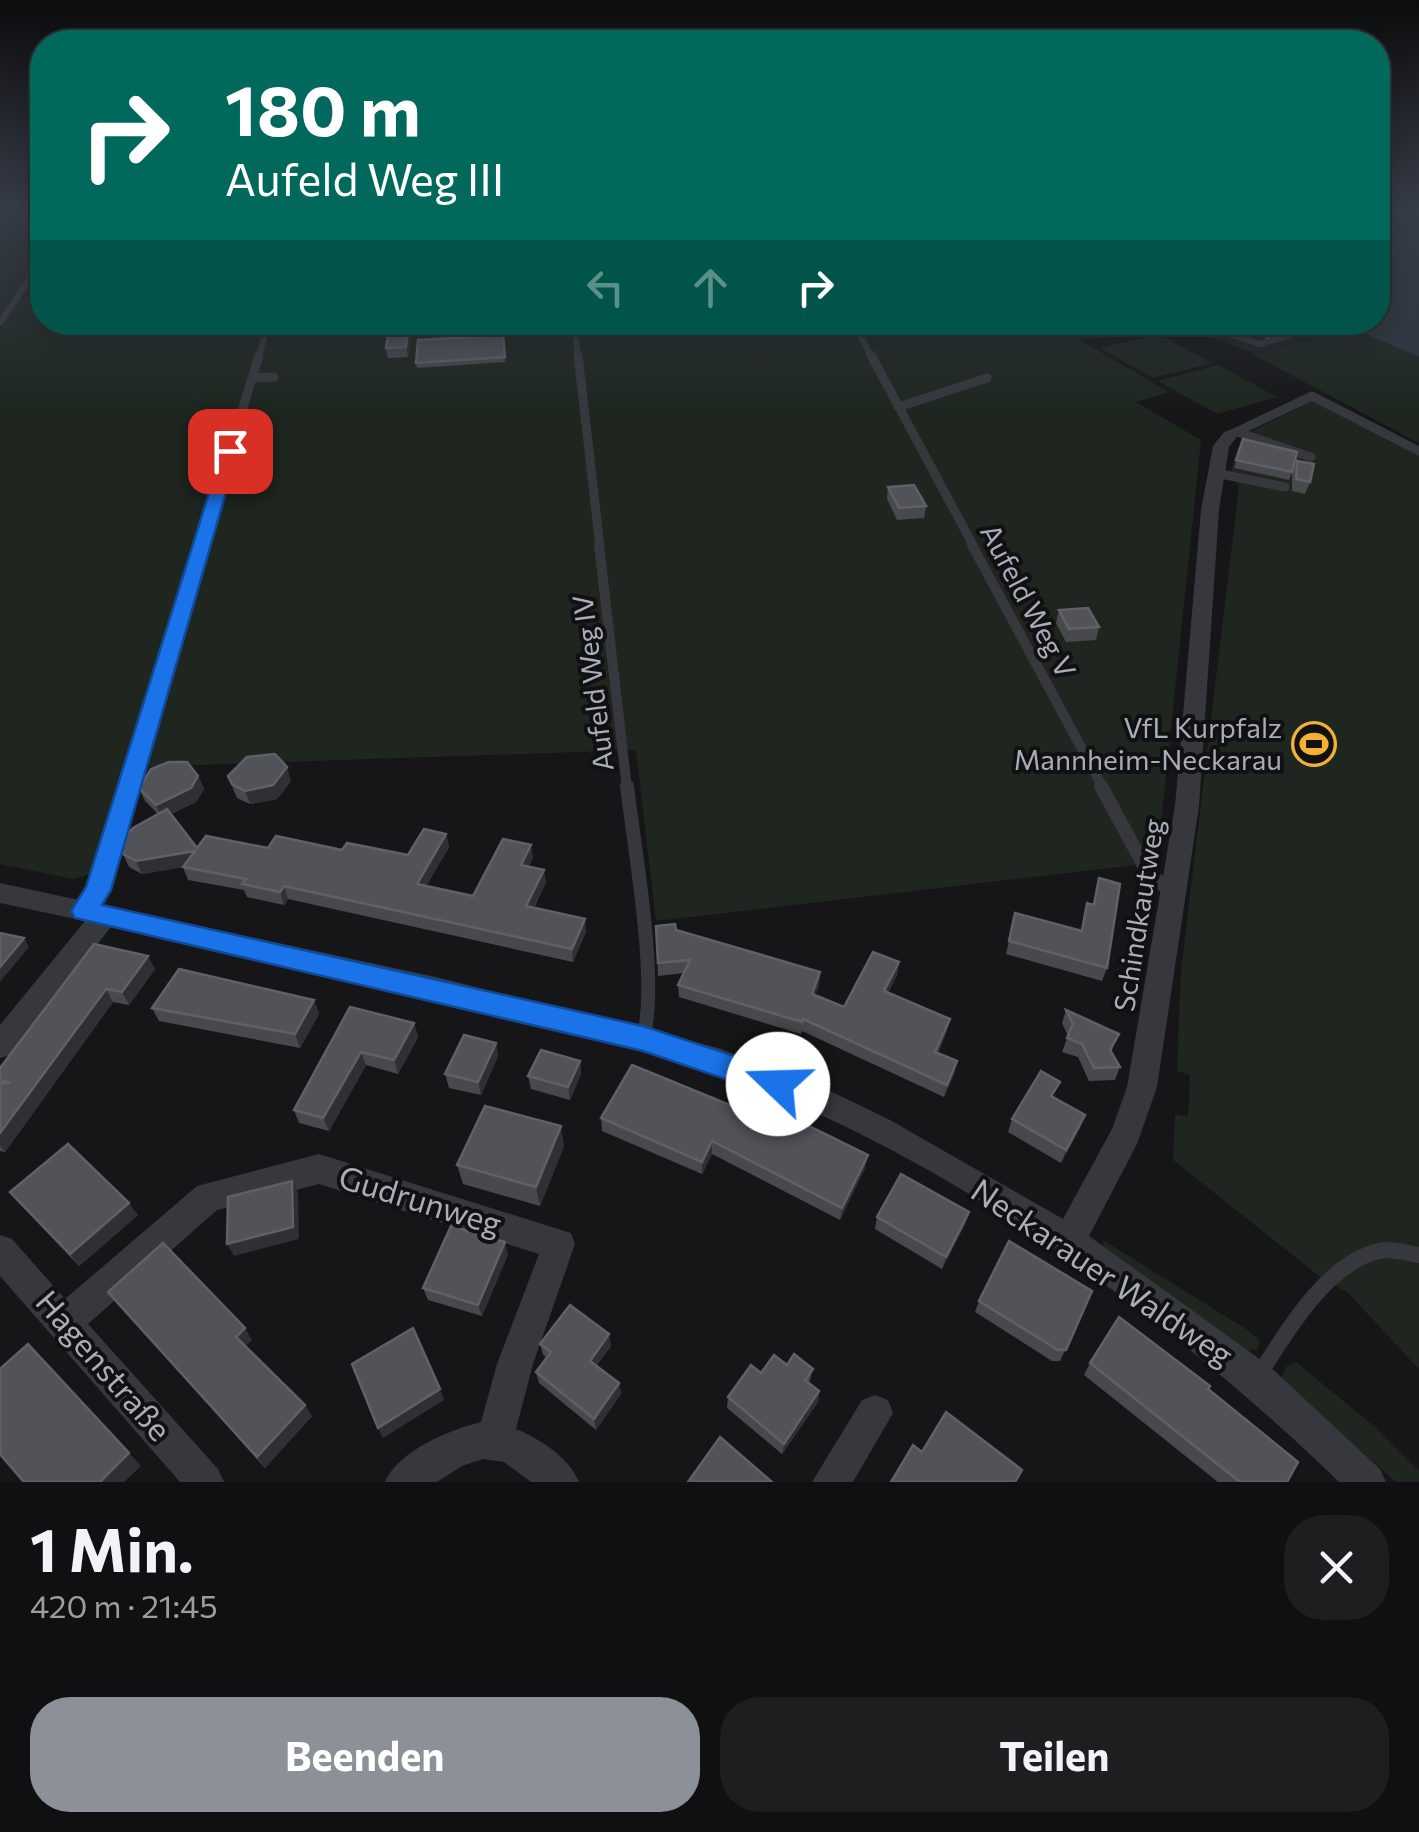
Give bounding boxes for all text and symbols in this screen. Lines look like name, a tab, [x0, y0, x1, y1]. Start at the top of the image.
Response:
text: 180 m	[225, 65, 421, 150]
icon: right	[60, 70, 190, 200]
text: Aufeld Weg III	[225, 150, 504, 205]
icon: left	[578, 260, 633, 315]
icon: ahead	[683, 260, 738, 315]
icon: right	[788, 260, 843, 315]
pin	[188, 409, 273, 494]
icon: arrive	[203, 424, 258, 479]
street label: Aufeld Weg V	[974, 518, 1084, 683]
street label: Aufeld Weg IV	[564, 593, 620, 773]
place label: VfL Kurpfalz Mannheim-Neckarau	[1014, 710, 1282, 776]
sports icon: VfL Kurpfalz Mannheim-Neckarau	[1291, 721, 1337, 767]
street label: Schindkautweg	[1106, 816, 1170, 1014]
position arrow	[726, 1032, 830, 1136]
street label: Gudrunweg	[335, 1155, 507, 1243]
street label: Neckarauer Waldweg	[965, 1169, 1242, 1374]
street label: Hagenstraße	[28, 1281, 181, 1448]
text: 1 Min.	[30, 1511, 194, 1584]
button: close	[1284, 1515, 1389, 1620]
text: 420 m · 21:45	[30, 1585, 218, 1625]
button: Beenden	[30, 1697, 700, 1812]
button: Teilen	[720, 1697, 1389, 1812]

